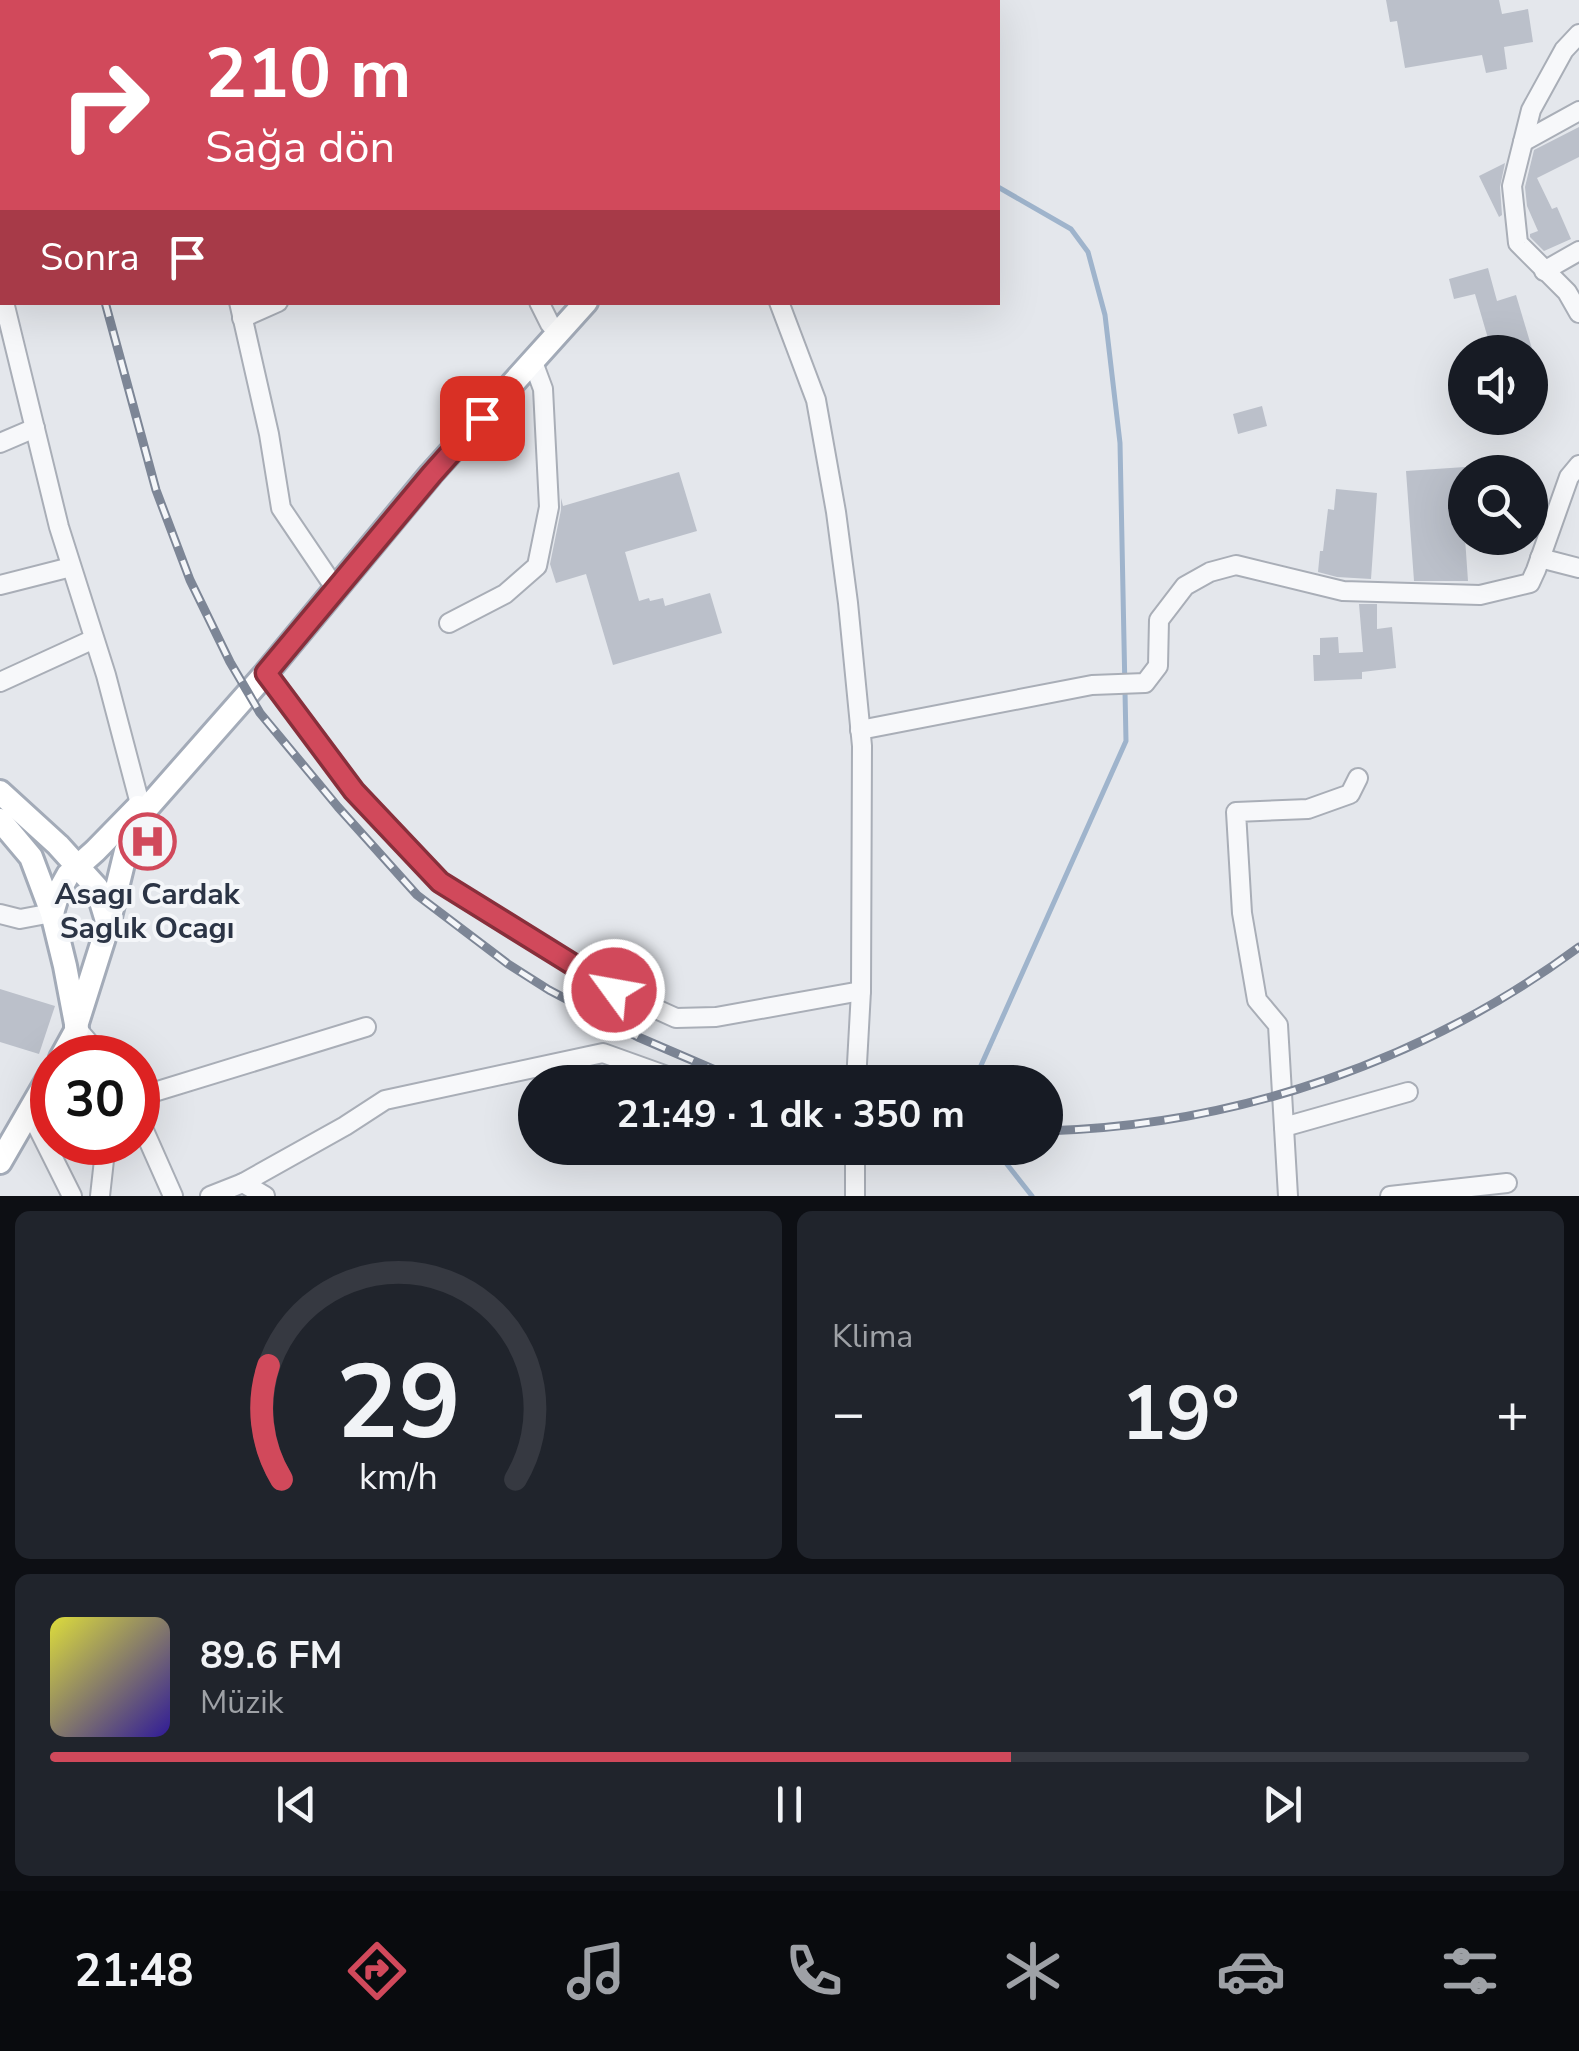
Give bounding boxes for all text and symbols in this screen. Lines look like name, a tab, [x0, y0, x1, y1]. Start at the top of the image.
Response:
text: 210 m	[205, 26, 411, 122]
icon: right	[40, 40, 170, 170]
text: Sağa dön	[205, 117, 395, 178]
icon: arrive	[160, 230, 215, 285]
text: Sonra	[40, 232, 140, 283]
map controls	[1448, 335, 1548, 555]
button: sound	[1448, 335, 1548, 435]
pin	[440, 376, 525, 461]
icon: arrive	[455, 391, 510, 446]
button: search	[1448, 455, 1548, 555]
hospital icon: Asagı Cardak Saglık Ocagı	[117, 811, 177, 871]
place label: Asagı Cardak Saglık Ocagı	[54, 874, 241, 949]
position arrow	[562, 938, 666, 1042]
speed limit sign: 30	[30, 1035, 160, 1165]
text: 21:49 · 1 dk · 350 m	[616, 1089, 965, 1140]
text: Klima	[832, 1315, 913, 1358]
text: 29	[336, 1332, 461, 1474]
text: 19°	[1121, 1363, 1240, 1465]
text: −	[832, 1376, 865, 1451]
text: +	[1496, 1376, 1529, 1451]
text: km/h	[359, 1453, 438, 1502]
text: 89.6 FM	[200, 1630, 342, 1681]
text: Müzik	[200, 1681, 284, 1724]
icon: previous	[269, 1777, 324, 1832]
icon: pause	[762, 1777, 817, 1832]
icon: next	[1255, 1777, 1310, 1832]
icon: directions	[342, 1936, 412, 2006]
icon: music	[561, 1936, 631, 2006]
icon: phone	[779, 1936, 849, 2006]
icon: climate	[998, 1936, 1068, 2006]
icon: car	[1216, 1936, 1286, 2006]
icon: filters	[1435, 1936, 1505, 2006]
text: 21:48	[74, 1941, 193, 2002]

